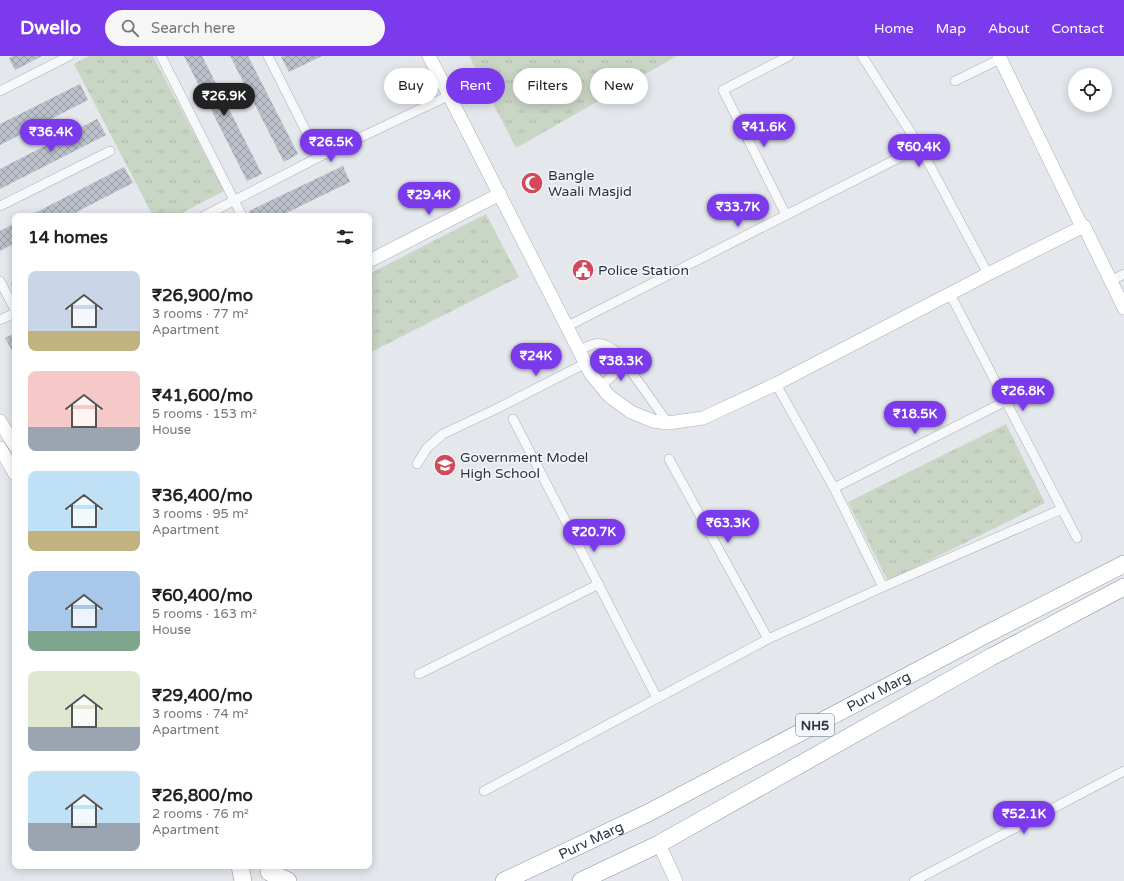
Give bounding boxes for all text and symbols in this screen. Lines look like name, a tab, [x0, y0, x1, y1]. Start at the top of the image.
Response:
search box	[105, 10, 385, 46]
text: Dwello	[20, 17, 81, 39]
icon: search	[119, 17, 141, 39]
text: Search here	[151, 19, 235, 37]
text: Home	[874, 20, 914, 37]
text: Map	[936, 20, 966, 37]
text: About	[988, 20, 1030, 37]
text: Contact	[1052, 20, 1104, 37]
chip: Buy	[384, 68, 438, 104]
chip: Rent	[446, 68, 505, 104]
chip: Filters	[513, 68, 582, 104]
chip: New	[590, 68, 648, 104]
map controls	[1068, 68, 1112, 112]
button: locate	[1068, 68, 1112, 112]
pin: ₹26.9K	[191, 83, 257, 117]
text: ₹26.9K	[202, 88, 246, 104]
pin: ₹41.6K	[731, 114, 797, 148]
pin: ₹36.4K	[18, 119, 84, 153]
text: ₹41.6K	[742, 119, 786, 135]
text: ₹36.4K	[29, 124, 73, 140]
pin: ₹26.5K	[298, 129, 364, 163]
text: ₹26.5K	[309, 134, 353, 150]
pin: ₹60.4K	[886, 134, 952, 168]
text: ₹60.4K	[897, 139, 941, 155]
place label: Bangle Waali Masjid	[548, 167, 632, 200]
mosque icon: Bangle Waali Masjid	[519, 170, 545, 196]
pin: ₹29.4K	[396, 182, 462, 216]
text: ₹29.4K	[407, 187, 451, 203]
pin: ₹33.7K	[705, 194, 771, 228]
text: ₹33.7K	[716, 199, 760, 215]
icon: filters	[334, 226, 356, 248]
text: 14 homes	[28, 227, 108, 248]
public building icon: Police Station	[570, 257, 596, 283]
place label: Police Station	[598, 262, 689, 279]
text: ₹26,900/mo	[152, 285, 253, 306]
icon: home	[60, 287, 108, 335]
text: 3 rooms · 77 m²	[152, 306, 249, 322]
text: Apartment	[152, 322, 219, 338]
pin: ₹24K	[512, 343, 560, 377]
text: ₹24K	[520, 348, 552, 364]
pin: ₹38.3K	[588, 348, 654, 382]
text: ₹38.3K	[599, 353, 643, 369]
pin: ₹26.8K	[990, 378, 1056, 412]
text: ₹26.8K	[1001, 383, 1045, 399]
text: ₹41,600/mo	[152, 385, 253, 406]
icon: home	[60, 387, 108, 435]
pin: ₹18.5K	[882, 401, 948, 435]
text: 5 rooms · 153 m²	[152, 406, 257, 422]
text: ₹18.5K	[893, 406, 937, 422]
text: House	[152, 422, 191, 438]
place label: Government Model High School	[460, 449, 588, 482]
school or university icon: Government Model High School	[432, 452, 458, 478]
text: ₹36,400/mo	[152, 485, 253, 506]
icon: home	[60, 487, 108, 535]
text: 3 rooms · 95 m²	[152, 506, 249, 522]
pin: ₹63.3K	[695, 510, 761, 544]
text: ₹63.3K	[706, 515, 750, 531]
pin: ₹20.7K	[561, 519, 627, 553]
text: Apartment	[152, 522, 219, 538]
text: ₹20.7K	[572, 524, 616, 540]
text: ₹60,400/mo	[152, 585, 253, 606]
icon: home	[60, 587, 108, 635]
text: 5 rooms · 163 m²	[152, 606, 257, 622]
text: House	[152, 622, 191, 638]
street label: Purv Marg	[844, 668, 914, 715]
text: ₹29,400/mo	[152, 685, 253, 706]
icon: home	[60, 687, 108, 735]
text: 3 rooms · 74 m²	[152, 706, 249, 722]
road number: NH5	[796, 714, 834, 736]
text: Apartment	[152, 722, 219, 738]
text: ₹26,800/mo	[152, 785, 253, 806]
icon: home	[60, 787, 108, 835]
pin: ₹52.1K	[991, 801, 1057, 835]
text: 2 rooms · 76 m²	[152, 806, 249, 822]
text: ₹52.1K	[1002, 806, 1046, 822]
street label: Purv Marg	[556, 818, 626, 863]
text: Apartment	[152, 822, 219, 838]

